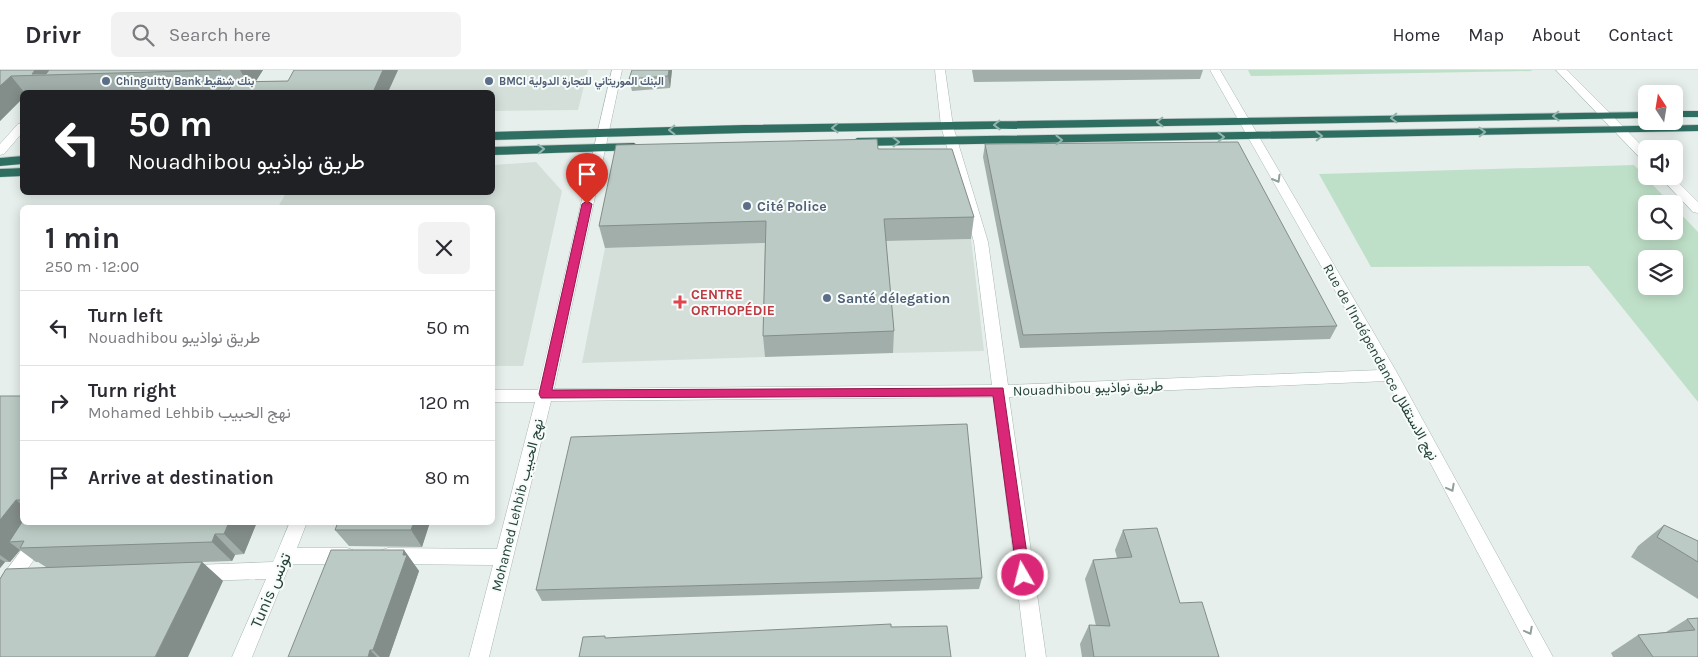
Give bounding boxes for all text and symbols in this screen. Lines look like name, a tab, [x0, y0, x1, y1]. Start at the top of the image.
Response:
search box	[111, 12, 461, 57]
text: Drivr	[25, 21, 81, 49]
icon: search	[129, 21, 157, 49]
text: Search here	[169, 24, 271, 46]
text: Home	[1392, 24, 1440, 46]
text: Map	[1468, 24, 1504, 46]
text: About	[1532, 24, 1581, 46]
text: Contact	[1609, 24, 1673, 46]
marker: Chinguitty Bank بنك شنقيط	[100, 75, 112, 87]
place label: Chinguitty Bank بنك شنقيط	[116, 75, 254, 88]
marker: BMCI البنك الموريتاني للتجارة الدولية	[483, 75, 495, 87]
place label: BMCI البنك الموريتاني للتجارة الدولية	[499, 75, 664, 90]
north arrow	[1638, 85, 1682, 130]
map controls	[1638, 85, 1683, 295]
text: 50 m	[128, 104, 213, 145]
icon: left	[45, 110, 110, 175]
one-way arrow	[1552, 111, 1560, 121]
one-way arrow	[1389, 113, 1397, 124]
one-way arrow	[1155, 117, 1163, 127]
one-way arrow	[993, 120, 1001, 131]
one-way arrow	[830, 123, 838, 133]
one-way arrow	[668, 125, 676, 136]
one-way arrow	[1478, 127, 1486, 137]
one-way arrow	[1316, 131, 1323, 141]
one-way arrow	[1218, 132, 1225, 142]
one-way arrow	[1055, 134, 1063, 145]
one-way arrow	[892, 137, 900, 147]
button: sound	[1638, 140, 1683, 185]
one-way arrow	[538, 144, 545, 154]
text: Nouadhibou طريق نواذيبو	[128, 149, 365, 175]
pin	[566, 153, 608, 204]
icon: arrive	[573, 160, 601, 188]
one-way arrow	[1271, 173, 1281, 182]
button: search	[1638, 195, 1683, 240]
place label: Cité Police	[757, 198, 827, 215]
marker: Cité Police	[741, 200, 753, 212]
text: 1 min	[45, 220, 120, 256]
button: close	[418, 222, 470, 274]
button: layers	[1638, 250, 1683, 295]
text: 250 m · 12:00	[45, 257, 139, 276]
street label: Rue de l'Indépendance نهج الاستقلال	[1318, 261, 1442, 464]
place label: CENTRE ORTHOPÉDIE	[691, 286, 775, 319]
place label: Santé délegation	[837, 290, 950, 307]
marker: Santé délegation	[821, 292, 833, 304]
marker: CENTRE ORTHOPÉDIE	[673, 295, 687, 309]
text: Turn left	[88, 305, 163, 327]
icon: left	[45, 314, 73, 342]
text: 50 m	[426, 317, 470, 339]
text: Nouadhibou طريق نواذيبو	[88, 328, 260, 347]
street label: Nouadhibou طريق نواذيبو	[1012, 377, 1164, 400]
text: Turn right	[88, 380, 177, 402]
icon: right	[45, 389, 73, 417]
text: 120 m	[419, 392, 470, 414]
text: Mohamed Lehbib نهج الحبيب	[88, 403, 291, 422]
street label: Mohamed Lehbib نهج الحبيب	[488, 417, 549, 594]
icon: arrive	[45, 464, 73, 492]
text: Arrive at destination	[88, 467, 274, 489]
text: 80 m	[425, 467, 470, 489]
one-way arrow	[1445, 483, 1455, 492]
position arrow	[996, 548, 1048, 600]
street label: Tunis تونس	[246, 550, 296, 631]
one-way arrow	[1522, 626, 1532, 635]

